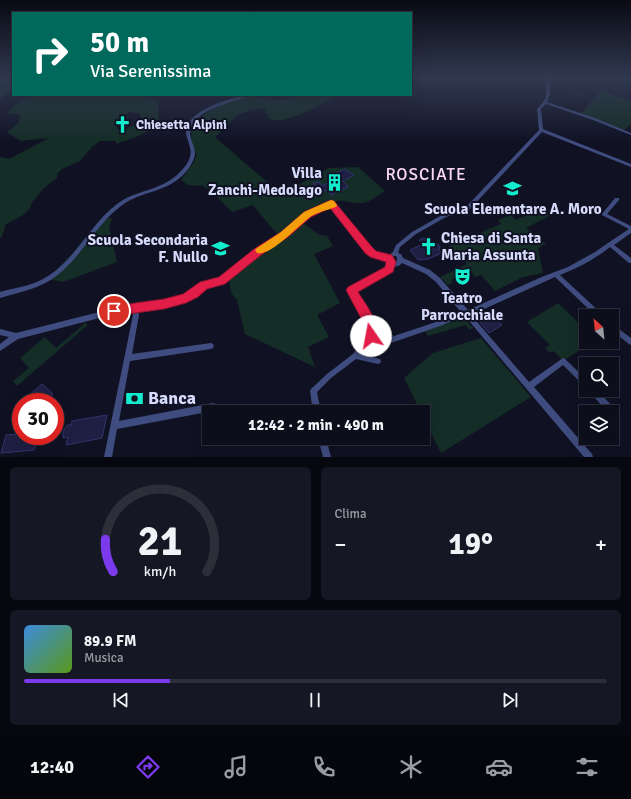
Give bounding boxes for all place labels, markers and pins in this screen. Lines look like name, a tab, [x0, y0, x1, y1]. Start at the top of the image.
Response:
church icon: Chiesetta Alpini	[113, 114, 133, 134]
place label: Chiesetta Alpini	[136, 117, 227, 133]
place label: Villa Zanchi-Medolago	[208, 164, 322, 199]
building icon: Villa Zanchi-Medolago	[325, 172, 345, 192]
school or university icon: Scuola Elementare A. Moro	[503, 178, 523, 198]
place label: Scuola Elementare A. Moro	[424, 200, 602, 218]
place label: Chiesa di Santa Maria Assunta	[441, 229, 542, 264]
place label: Scuola Secondaria F. Nullo	[88, 231, 208, 266]
church icon: Chiesa di Santa Maria Assunta	[418, 237, 438, 257]
school or university icon: Scuola Secondaria F. Nullo	[211, 239, 231, 259]
theatre icon: Teatro Parrocchiale	[452, 267, 472, 287]
place label: Teatro Parrocchiale	[421, 289, 503, 324]
pin	[97, 294, 131, 328]
place label: Banca	[148, 387, 196, 409]
bank icon: Banca	[125, 388, 145, 408]

